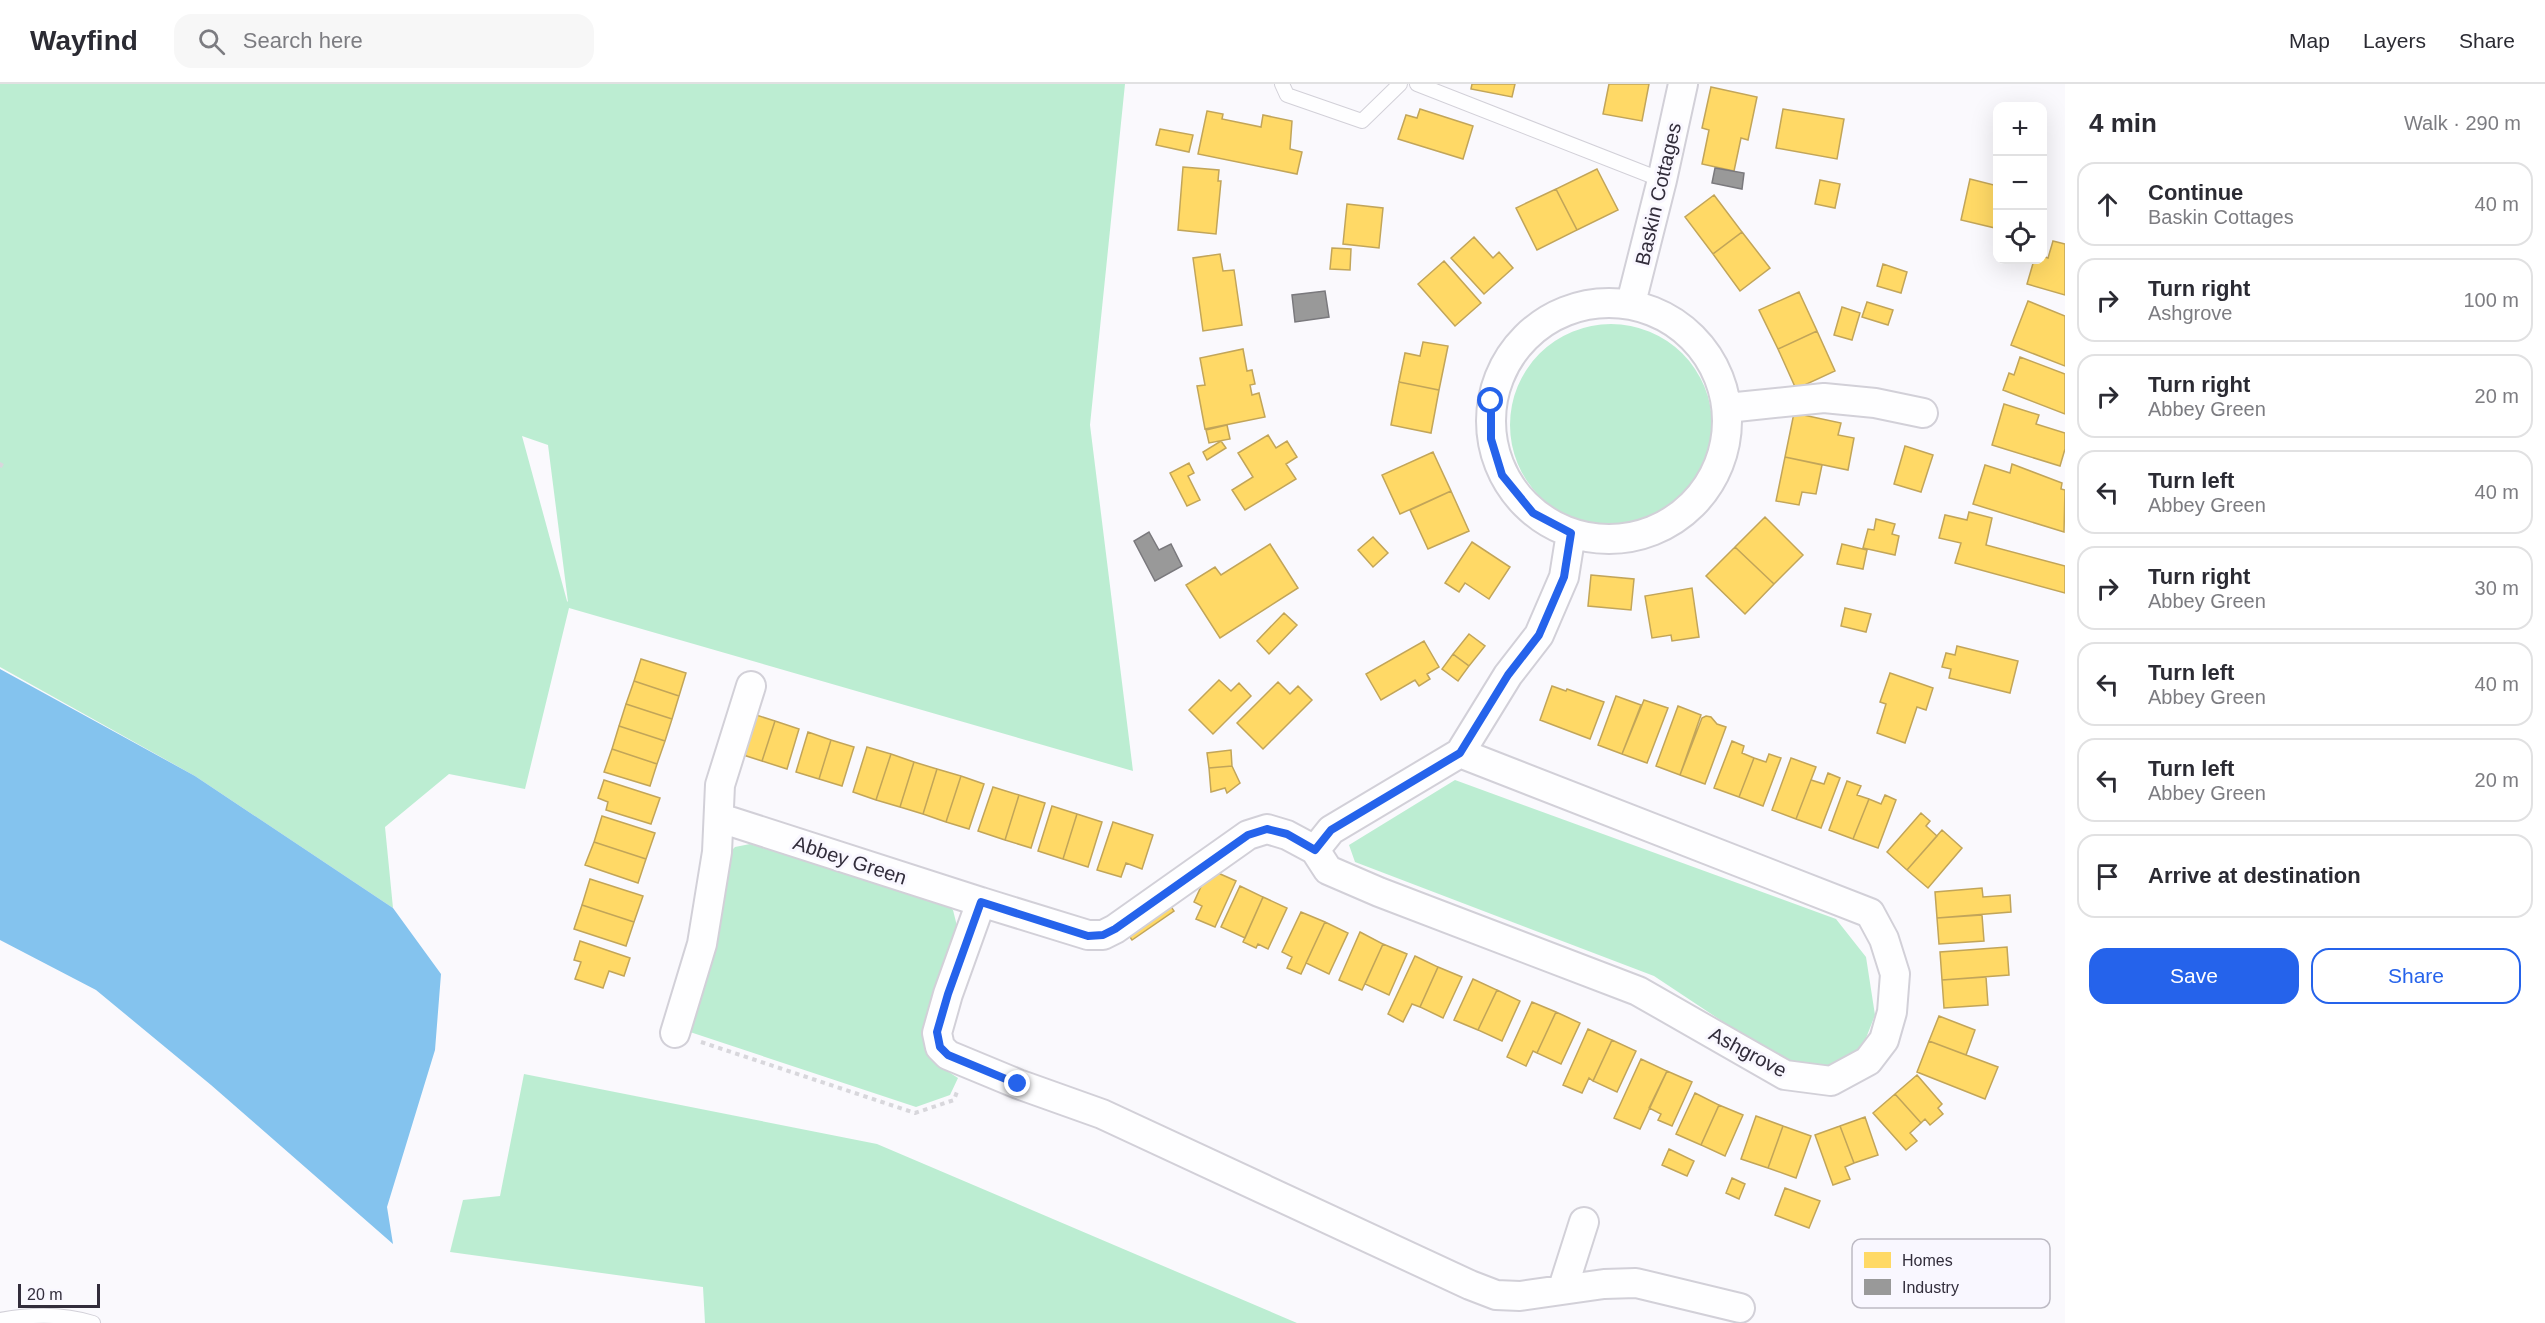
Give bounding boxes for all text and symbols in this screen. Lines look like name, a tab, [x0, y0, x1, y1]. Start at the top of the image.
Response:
search box	[174, 14, 594, 68]
text: Wayfind	[30, 25, 138, 56]
icon: search	[195, 25, 228, 58]
text: Search here	[243, 28, 363, 53]
text: Map	[2289, 29, 2330, 52]
text: Layers	[2363, 29, 2426, 52]
text: Share	[2459, 29, 2515, 52]
map controls	[1993, 102, 2047, 264]
button: +	[1993, 102, 2047, 156]
text: 4 min	[2089, 108, 2157, 138]
text: Walk · 290 m	[2404, 112, 2521, 134]
street label: Baskin Cottages	[1631, 121, 1685, 267]
button: −	[1993, 156, 2047, 210]
text: Continue	[2148, 180, 2243, 205]
icon: ahead	[2091, 188, 2124, 221]
text: 40 m	[2475, 193, 2519, 215]
text: Baskin Cottages	[2148, 206, 2294, 228]
button: locate	[1993, 210, 2047, 264]
text: Turn right	[2148, 276, 2250, 301]
icon: right	[2091, 284, 2124, 317]
text: 100 m	[2463, 289, 2519, 311]
text: Ashgrove	[2148, 302, 2233, 324]
text: Turn right	[2148, 372, 2250, 397]
icon: right	[2091, 380, 2124, 413]
text: 20 m	[2475, 385, 2519, 407]
route start	[1477, 387, 1503, 413]
text: Abbey Green	[2148, 398, 2266, 420]
text: Turn left	[2148, 468, 2234, 493]
icon: left	[2091, 476, 2124, 509]
text: 40 m	[2475, 481, 2519, 503]
text: Abbey Green	[2148, 494, 2266, 516]
text: Turn right	[2148, 564, 2250, 589]
icon: right	[2091, 572, 2124, 605]
text: 30 m	[2475, 577, 2519, 599]
text: Abbey Green	[2148, 590, 2266, 612]
text: Turn left	[2148, 660, 2234, 685]
icon: left	[2091, 668, 2124, 701]
text: 40 m	[2475, 673, 2519, 695]
text: Abbey Green	[2148, 686, 2266, 708]
text: Turn left	[2148, 756, 2234, 781]
icon: left	[2091, 764, 2124, 797]
text: 20 m	[2475, 769, 2519, 791]
text: Abbey Green	[2148, 782, 2266, 804]
street label: Abbey Green	[791, 831, 909, 889]
icon: arrive	[2091, 860, 2124, 893]
text: Arrive at destination	[2148, 863, 2361, 888]
button: Save	[2089, 948, 2299, 1004]
button: Share	[2311, 948, 2521, 1004]
street label: Ashgrove	[1706, 1022, 1790, 1082]
route end	[1004, 1070, 1030, 1096]
legend	[1852, 1239, 2050, 1308]
text: Homes	[1902, 1252, 1953, 1269]
text: Industry	[1902, 1279, 1959, 1296]
scale bar	[18, 1281, 100, 1308]
text: 20 m	[27, 1286, 63, 1303]

